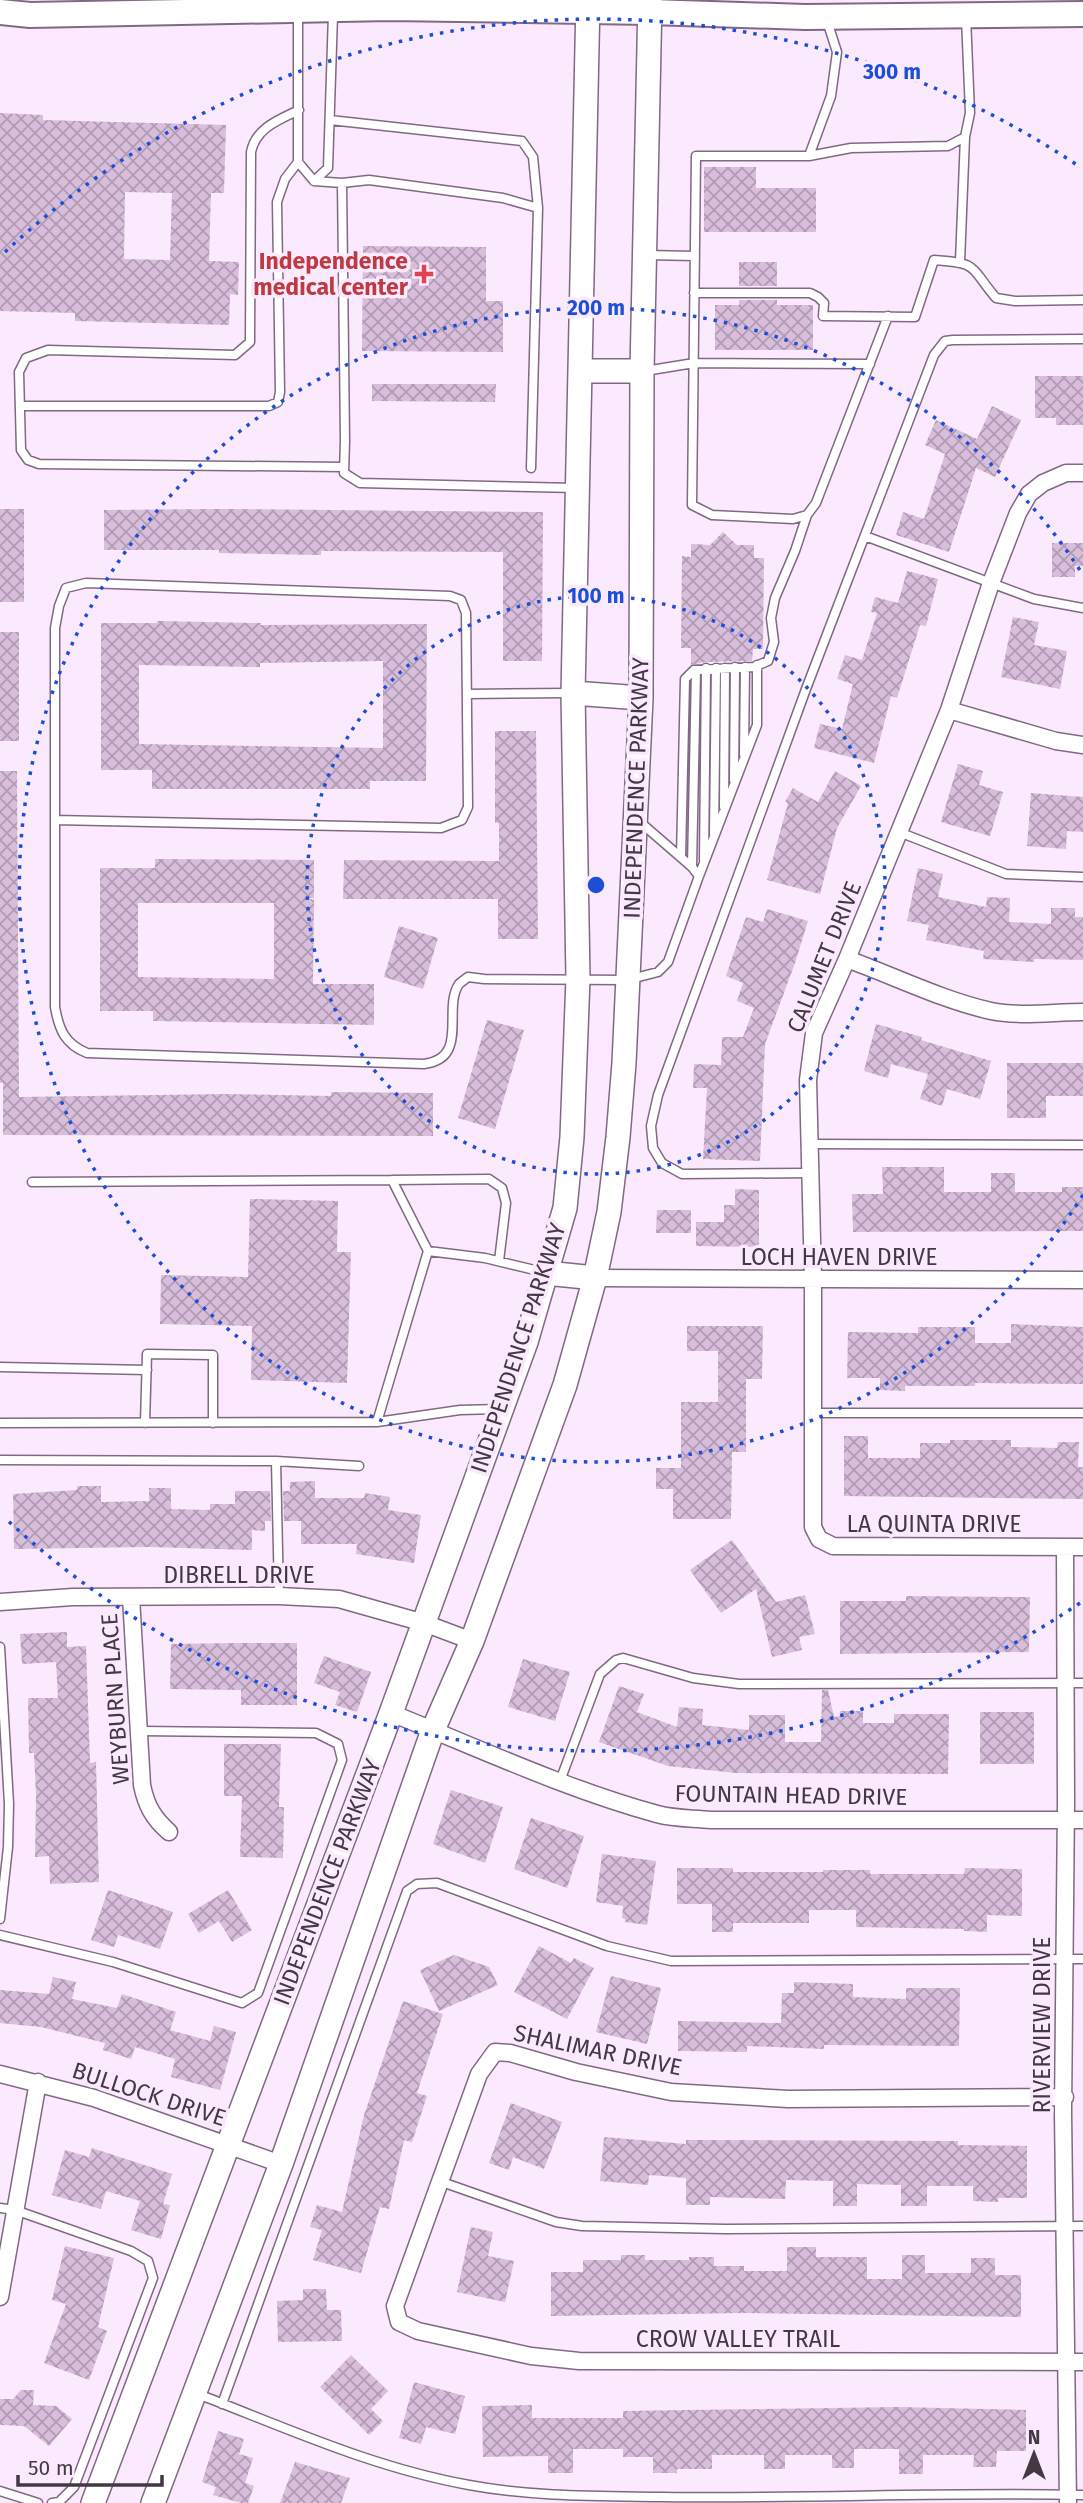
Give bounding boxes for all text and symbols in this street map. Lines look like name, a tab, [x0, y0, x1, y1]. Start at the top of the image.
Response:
text: 300 m	[862, 59, 921, 85]
place label: Independence medical center	[253, 247, 409, 301]
marker: Independence medical center	[414, 264, 434, 284]
text: 200 m	[567, 295, 625, 321]
text: 100 m	[567, 583, 625, 609]
street label: INDEPENDENCE PARKWAY	[617, 657, 655, 919]
centre of rings	[584, 873, 608, 897]
street label: CALUMET DRIVE	[781, 877, 867, 1037]
street label: INDEPENDENCE PARKWAY	[464, 1219, 572, 1477]
street label: LOCH HAVEN DRIVE	[741, 1243, 937, 1271]
street label: LA QUINTA DRIVE	[847, 1510, 1021, 1538]
street label: DIBRELL DRIVE	[163, 1561, 315, 1589]
street label: WEYBURN PLACE	[95, 1612, 135, 1786]
street label: INDEPENDENCE PARKWAY	[267, 1755, 387, 2009]
street label: FOUNTAIN HEAD DRIVE	[674, 1779, 908, 1811]
street label: RIVERVIEW DRIVE	[1028, 1936, 1056, 2114]
street label: SHALIMAR DRIVE	[511, 2019, 685, 2081]
street label: BULLOCK DRIVE	[69, 2056, 229, 2132]
street label: CROW VALLEY TRAIL	[636, 2325, 840, 2353]
north arrow	[999, 2419, 1069, 2489]
text: N	[1028, 2426, 1040, 2449]
scale bar	[18, 2444, 161, 2488]
text: 50 m	[28, 2455, 74, 2481]

